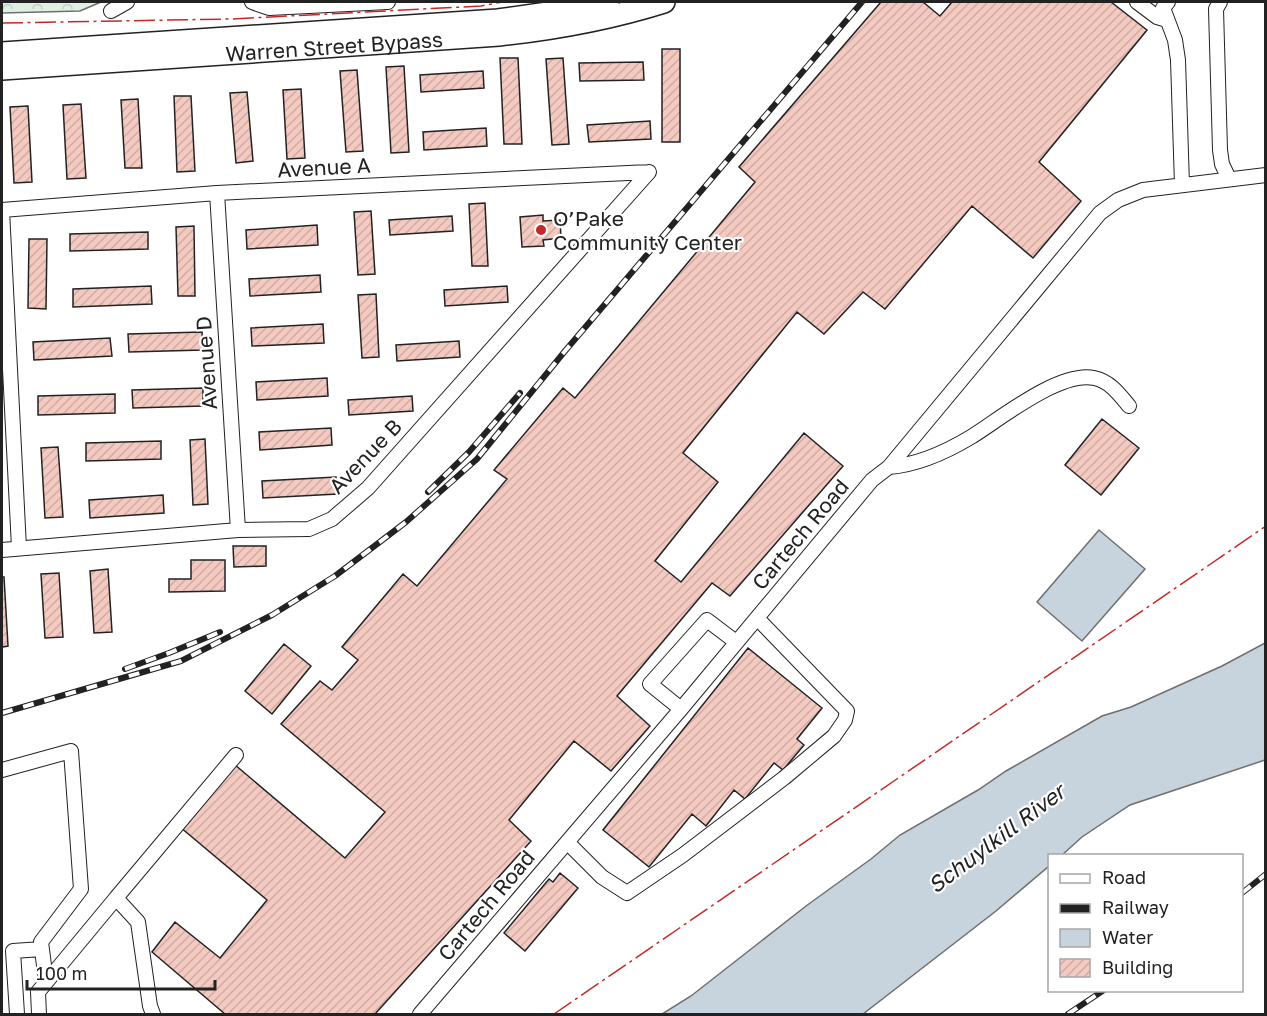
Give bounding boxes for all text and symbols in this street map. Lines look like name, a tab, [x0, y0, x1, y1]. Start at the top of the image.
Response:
street label: Warren Street Bypass	[225, 26, 444, 67]
street label: Avenue A	[277, 152, 371, 182]
place label: O’Pake Community Center	[553, 205, 742, 255]
marker: O’Pake Community Center	[534, 223, 548, 237]
street label: Avenue D	[190, 315, 222, 411]
street label: Avenue B	[323, 413, 407, 499]
street label: Cartech Road	[746, 473, 854, 595]
water label: Schuylkill River	[922, 776, 1072, 898]
street label: Cartech Road	[432, 844, 540, 966]
legend	[1048, 854, 1243, 992]
text: Road	[1102, 866, 1146, 888]
text: Railway	[1102, 896, 1169, 918]
text: Water	[1102, 926, 1153, 948]
scale bar	[27, 953, 214, 991]
text: Building	[1102, 956, 1173, 978]
text: 100 m	[36, 962, 87, 984]

